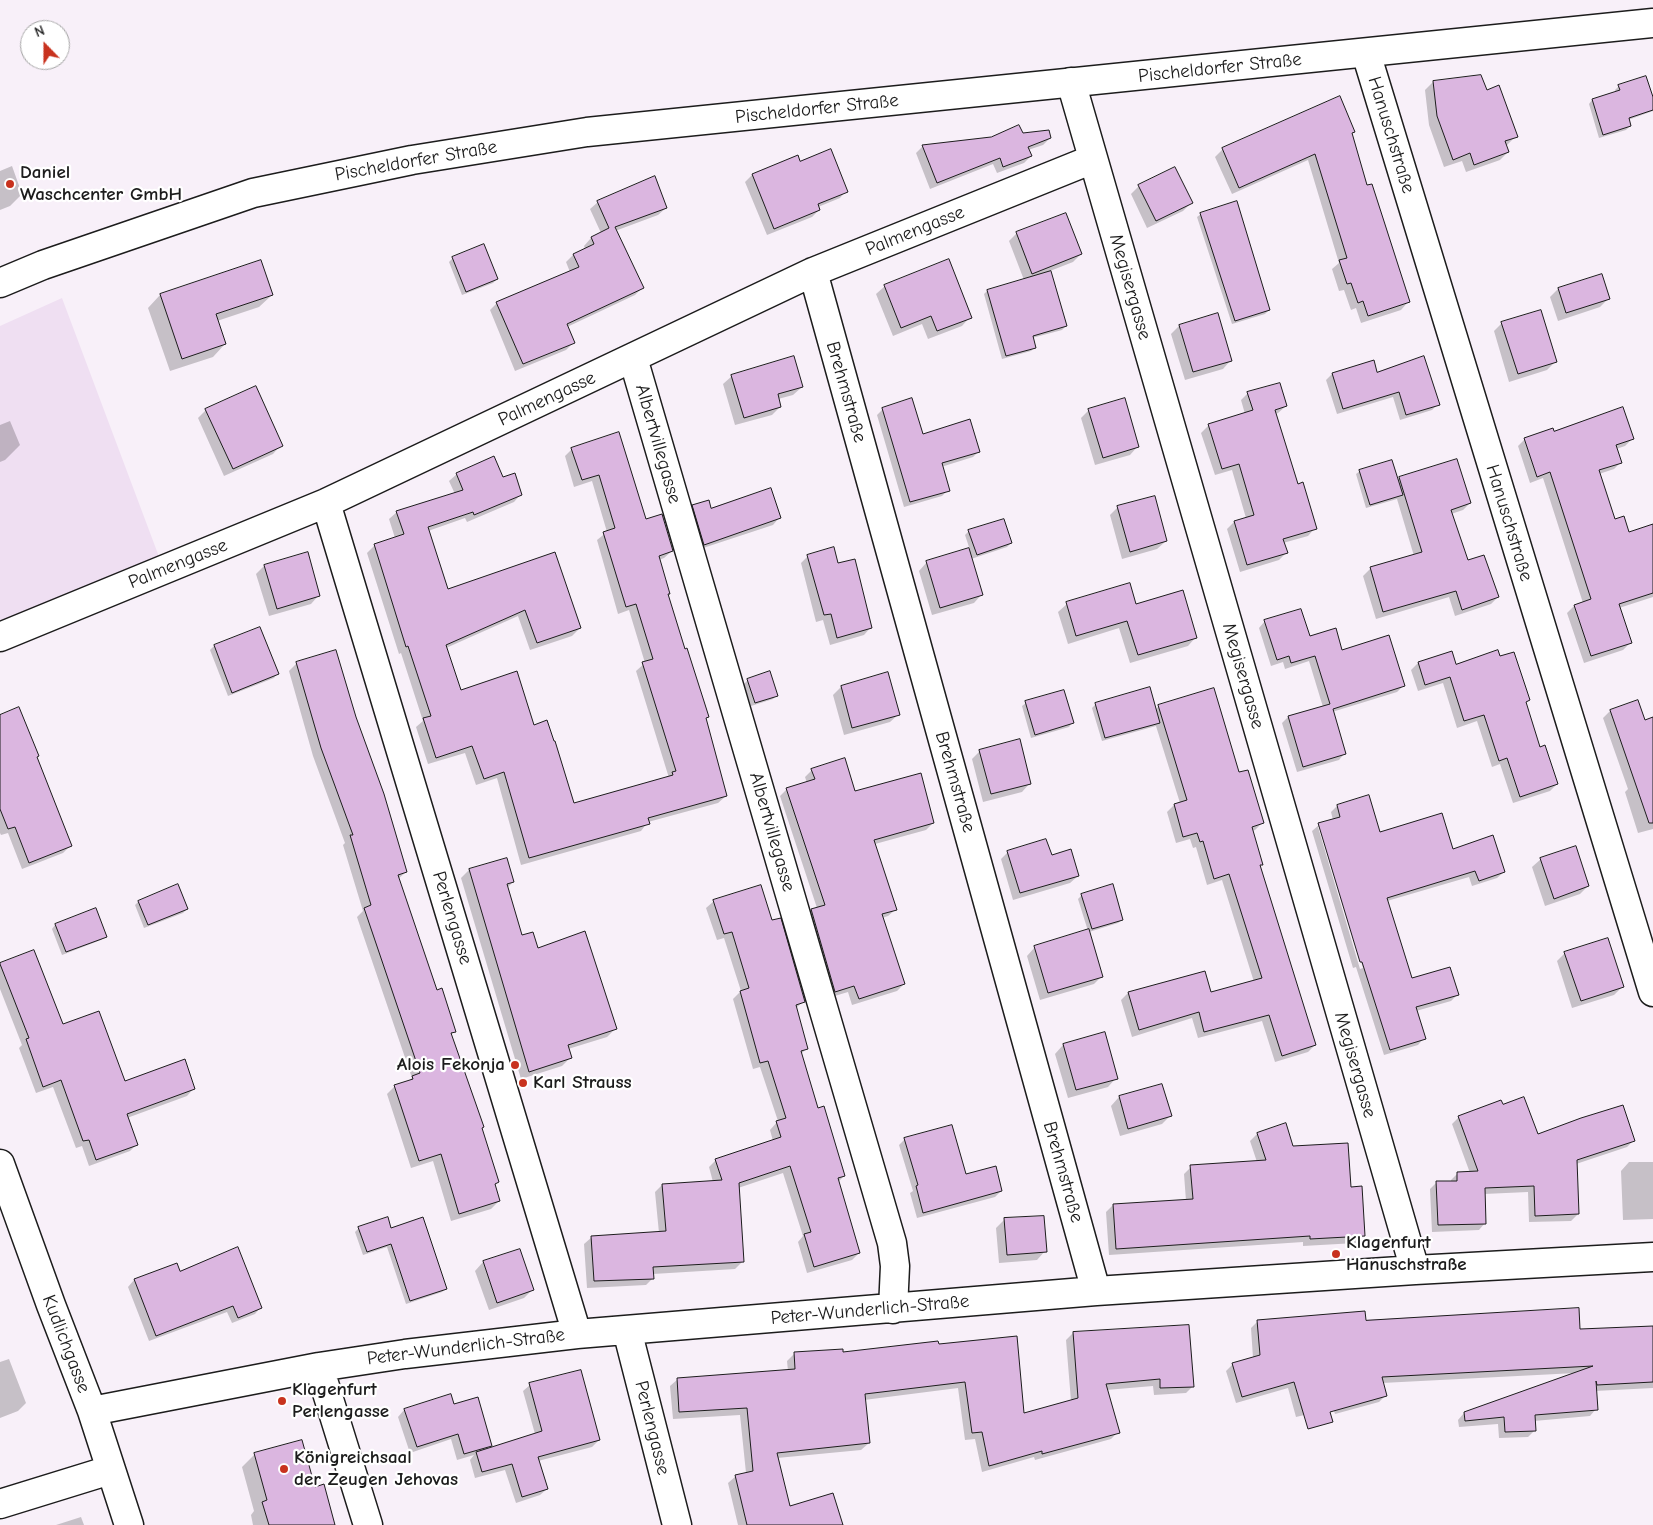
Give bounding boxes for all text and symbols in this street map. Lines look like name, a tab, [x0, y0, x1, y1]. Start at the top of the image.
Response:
north arrow	[20, 20, 70, 70]
text: N	[32, 22, 47, 41]
street label: Pischeldorfer Straße	[1137, 48, 1303, 88]
street label: Hanuschstraße	[1362, 74, 1420, 196]
street label: Pischeldorfer Straße	[734, 89, 900, 129]
street label: Pischeldorfer Straße	[333, 136, 499, 186]
place label: Daniel Waschcenter GmbH	[20, 162, 182, 206]
marker: Daniel Waschcenter GmbH	[4, 178, 16, 190]
street label: Palmengasse	[862, 201, 968, 261]
street label: Megisergasse	[1104, 231, 1156, 343]
street label: Brehmstraße	[821, 339, 871, 445]
street label: Palmengasse	[495, 367, 599, 431]
street label: Albertvillegasse	[630, 382, 686, 506]
street label: Hanuschstraße	[1480, 462, 1538, 584]
street label: Palmengasse	[125, 534, 231, 594]
street label: Megisergasse	[1217, 620, 1269, 732]
street label: Brehmstraße	[930, 729, 980, 835]
street label: Albertvillegasse	[744, 770, 800, 894]
street label: Perlengasse	[427, 869, 477, 967]
street label: Megisergasse	[1329, 1009, 1381, 1121]
place label: Alois Fekonja	[397, 1054, 505, 1076]
marker: Alois Fekonja	[509, 1059, 521, 1071]
place label: Karl Strauss	[533, 1072, 632, 1094]
marker: Karl Strauss	[517, 1077, 529, 1089]
street label: Brehmstraße	[1038, 1119, 1088, 1225]
place label: Klagenfurt Hanuschstraße	[1346, 1232, 1467, 1276]
marker: Klagenfurt Hanuschstraße	[1330, 1248, 1342, 1260]
street label: Peter-Wunderlich-Straße	[770, 1290, 970, 1330]
street label: Kudlichgasse	[37, 1292, 95, 1396]
street label: Peter-Wunderlich-Straße	[366, 1324, 566, 1370]
place label: Klagenfurt Perlengasse	[292, 1379, 389, 1423]
street label: Perlengasse	[629, 1379, 675, 1477]
marker: Klagenfurt Perlengasse	[276, 1395, 288, 1407]
place label: Königreichsaal der Zeugen Jehovas	[294, 1447, 458, 1491]
marker: Königreichsaal der Zeugen Jehovas	[278, 1463, 290, 1475]

